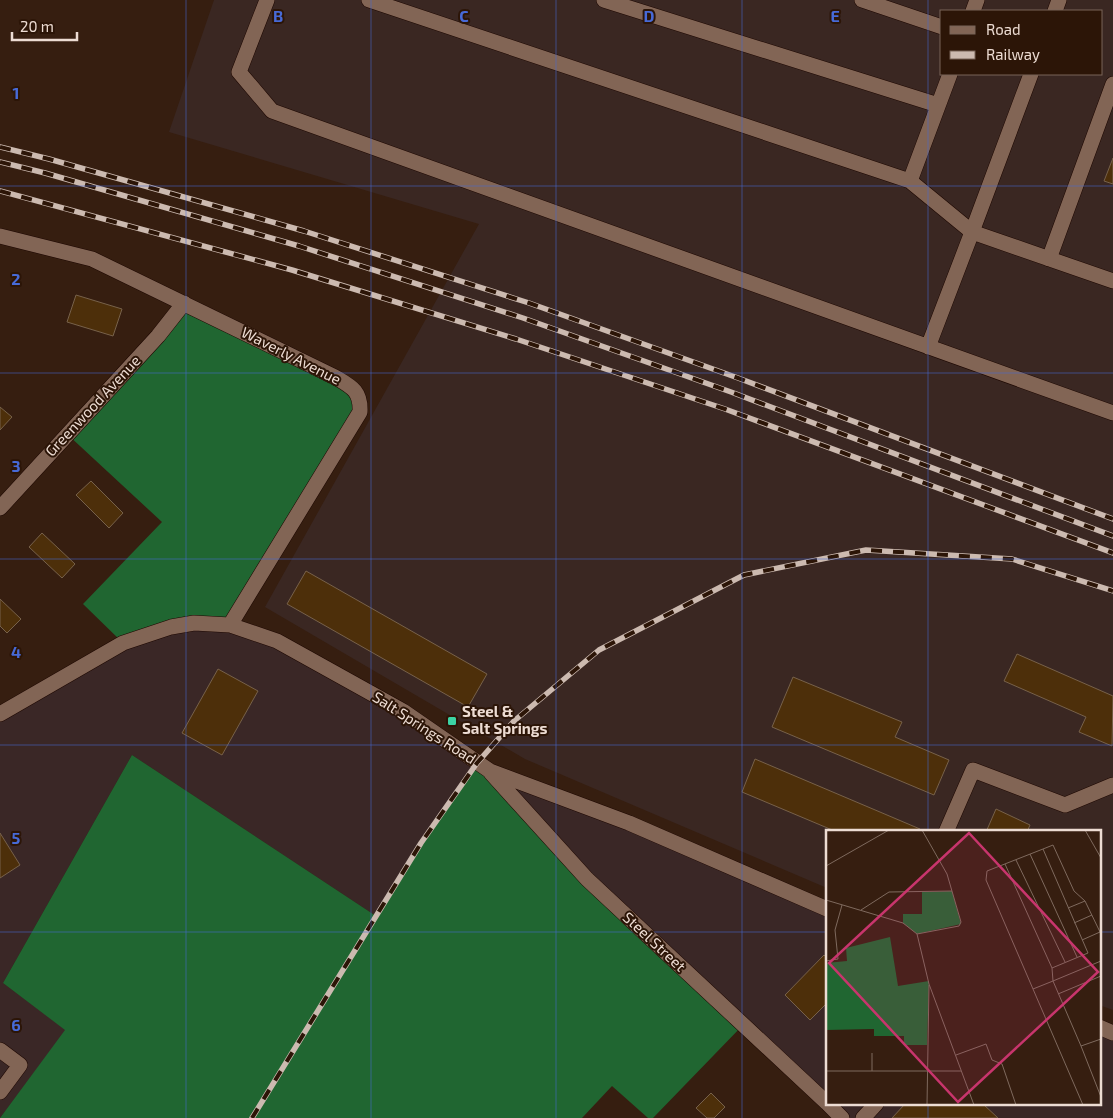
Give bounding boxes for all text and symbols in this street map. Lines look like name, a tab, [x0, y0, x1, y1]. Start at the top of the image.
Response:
text: B	[273, 6, 283, 25]
text: C	[459, 6, 469, 25]
text: D	[644, 6, 655, 25]
text: E	[830, 6, 840, 25]
scale bar	[12, 10, 78, 42]
legend	[940, 10, 1103, 75]
text: 20 m	[20, 17, 54, 35]
text: Road	[986, 20, 1021, 38]
text: Railway	[986, 45, 1040, 63]
text: 1	[13, 83, 19, 102]
text: 2	[11, 269, 21, 288]
street label: Waverly Avenue	[239, 322, 344, 388]
street label: Greenwood Avenue	[41, 351, 144, 459]
text: 3	[11, 456, 21, 475]
text: 4	[11, 642, 21, 661]
street label: Salt Springs Road	[370, 687, 480, 767]
place label: Steel & Salt Springs	[462, 702, 548, 737]
marker: Steel & Salt Springs	[446, 715, 458, 727]
text: 5	[12, 828, 21, 847]
inset map	[826, 830, 1100, 1106]
street label: Steel Street	[620, 908, 690, 975]
text: 6	[11, 1015, 21, 1034]

